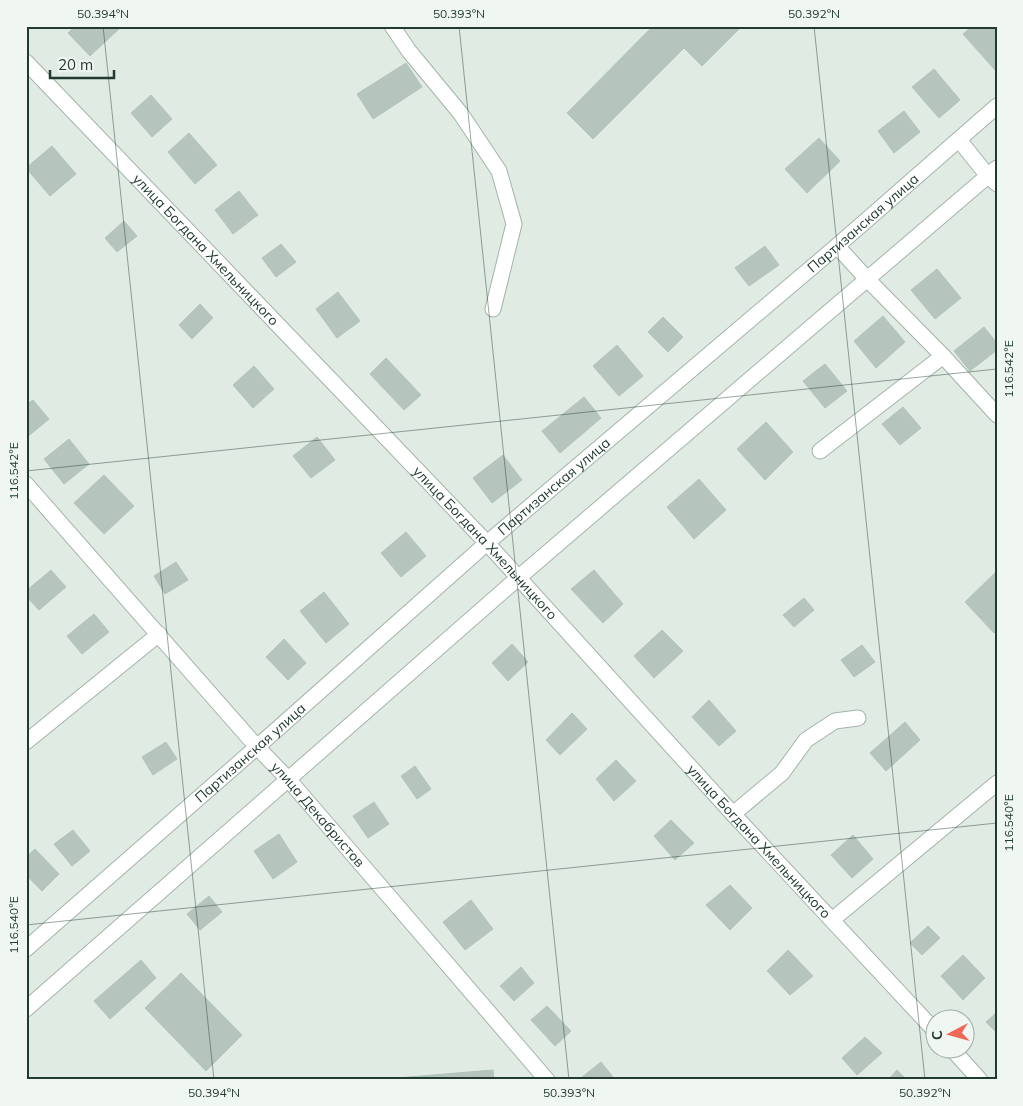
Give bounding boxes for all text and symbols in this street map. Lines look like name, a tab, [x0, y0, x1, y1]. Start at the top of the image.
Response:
text: 50.394°N	[77, 6, 129, 21]
text: 50.393°N	[433, 6, 485, 21]
text: 50.392°N	[788, 6, 840, 21]
scale bar	[50, 48, 114, 80]
text: 20 m	[58, 55, 93, 74]
street label: улица Богдана Хмельницкого	[129, 170, 283, 329]
street label: Партизанская улица	[804, 170, 922, 276]
text: 116.542°E	[1001, 340, 1016, 398]
street label: Партизанская улица	[494, 433, 614, 539]
text: 116.542°E	[6, 442, 21, 500]
street label: улица Богдана Хмельницкого	[409, 462, 561, 623]
street label: Партизанская улица	[191, 699, 309, 806]
street label: улица Декабристов	[267, 758, 369, 871]
street label: улица Богдана Хмельницкого	[683, 761, 835, 922]
text: 116.540°E	[1001, 794, 1016, 852]
text: 116.540°E	[6, 896, 21, 954]
north arrow	[926, 1008, 976, 1058]
text: С	[928, 1030, 947, 1041]
text: 50.394°N	[188, 1085, 240, 1100]
text: 50.393°N	[543, 1085, 595, 1100]
text: 50.392°N	[899, 1085, 951, 1100]

